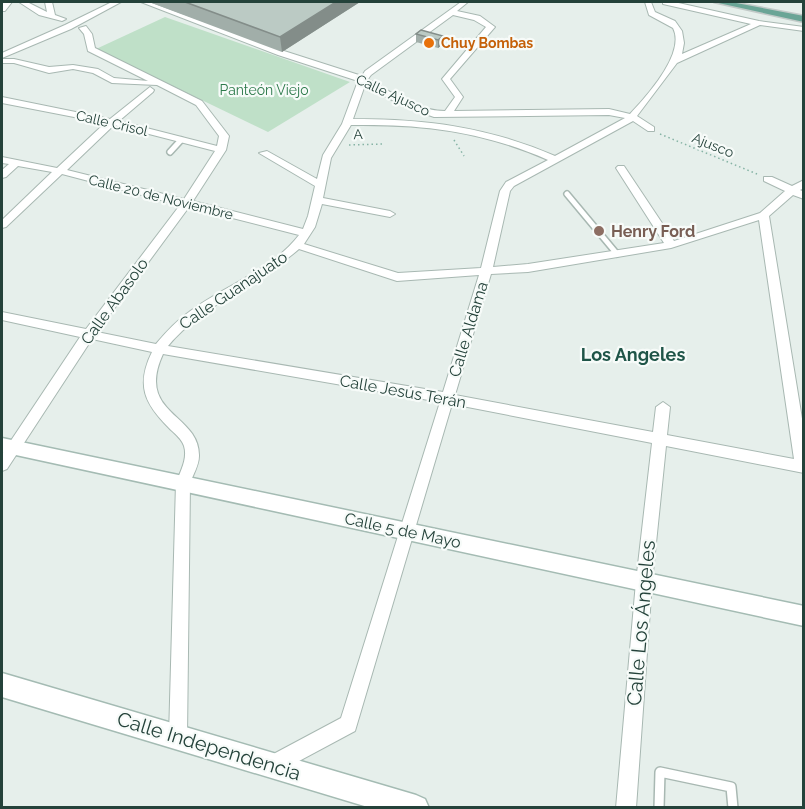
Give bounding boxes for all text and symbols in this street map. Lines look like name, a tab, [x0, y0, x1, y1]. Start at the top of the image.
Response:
place label: Chuy Bombas	[441, 35, 533, 51]
marker: Chuy Bombas	[422, 36, 436, 50]
street label: Calle Ajusco	[353, 71, 433, 119]
park label: Panteón Viejo	[220, 82, 308, 98]
street label: Calle Crisol	[75, 107, 150, 139]
street label: A	[353, 126, 364, 142]
street label: Ajusco	[690, 129, 736, 161]
street label: Calle 20 de Noviembre	[87, 171, 235, 223]
place label: Henry Ford	[611, 222, 695, 241]
marker: Henry Ford	[592, 224, 606, 238]
street label: Calle Guanajuato	[176, 247, 291, 334]
street label: Calle Abasolo	[77, 254, 152, 348]
street label: Calle Aldama	[445, 279, 492, 379]
district label: Los Angeles	[581, 344, 685, 365]
street label: Calle Jesús Terán	[338, 371, 468, 412]
street label: Calle 5 de Mayo	[343, 509, 463, 552]
street label: Calle Los Ángeles	[622, 539, 660, 707]
street label: Calle Independencia	[114, 707, 304, 785]

